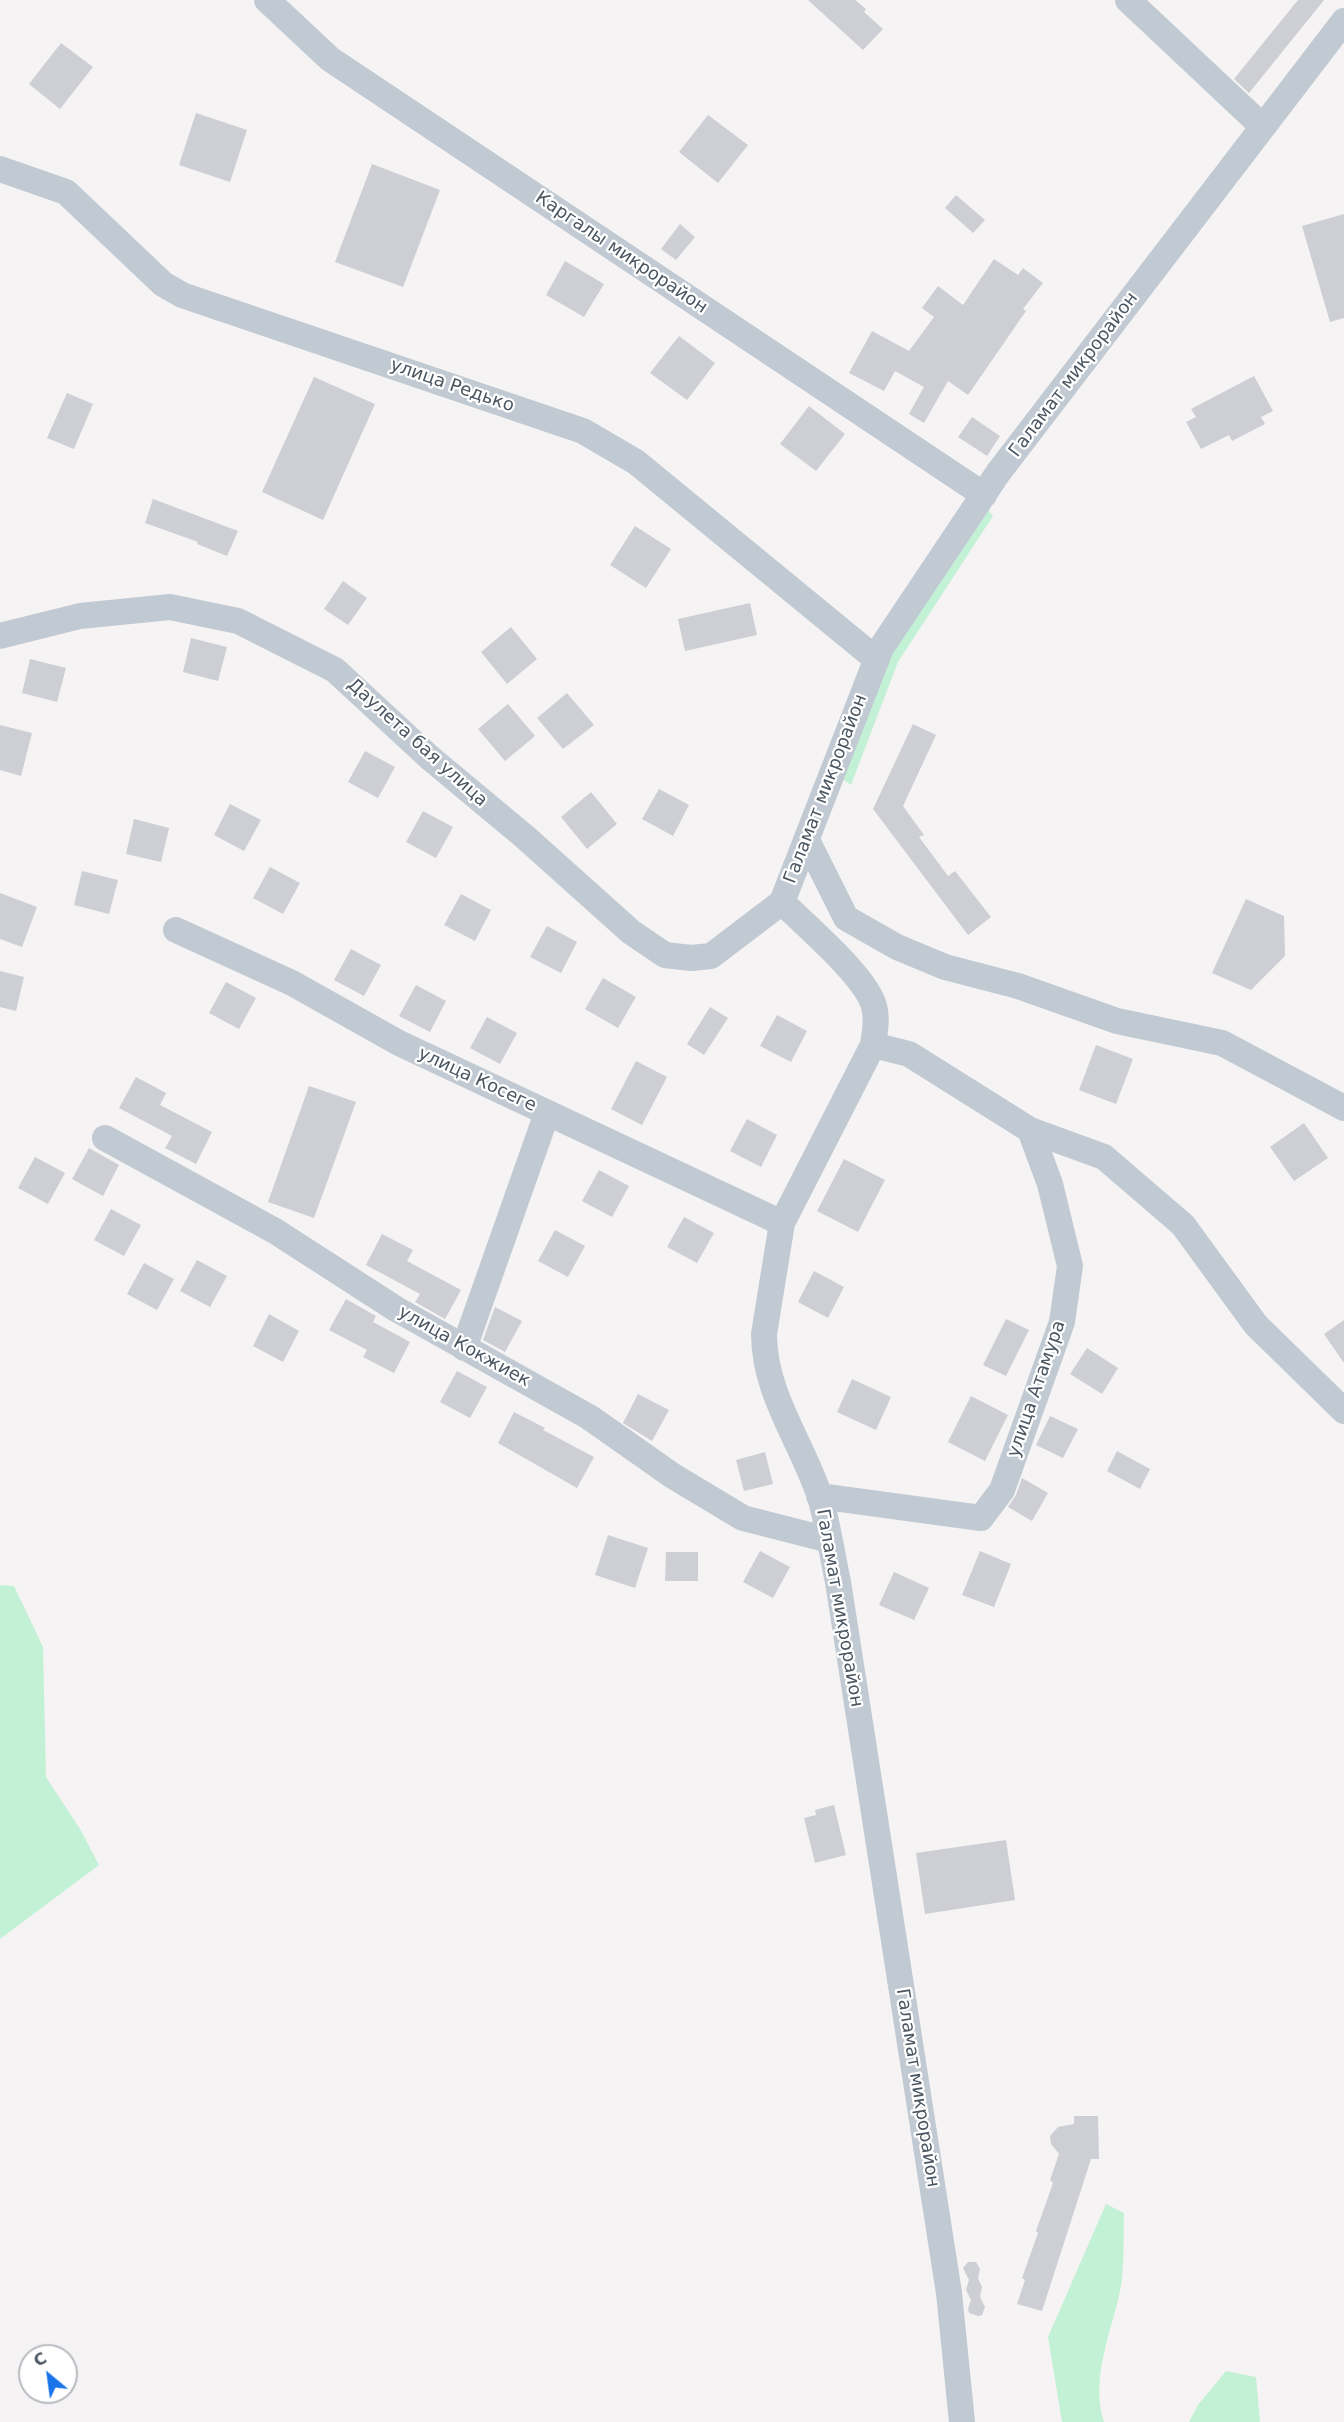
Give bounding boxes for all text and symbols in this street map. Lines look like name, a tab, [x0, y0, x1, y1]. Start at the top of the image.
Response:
street label: Каргалы микрорайон	[531, 187, 711, 319]
street label: Галамат микрорайон	[1005, 288, 1143, 462]
street label: улица Редько	[387, 355, 517, 417]
street label: Даулета бая улица	[342, 674, 492, 812]
street label: Галамат микрорайон	[780, 691, 872, 887]
street label: улица Косеге	[414, 1043, 540, 1117]
street label: улица Кокжиек	[394, 1302, 534, 1392]
street label: улица Атамура	[1003, 1318, 1071, 1460]
street label: Галамат микрорайон	[811, 1507, 867, 1709]
street label: Галамат микрорайон	[891, 1987, 943, 2189]
north arrow	[18, 2344, 78, 2404]
text: С	[30, 2348, 50, 2371]

